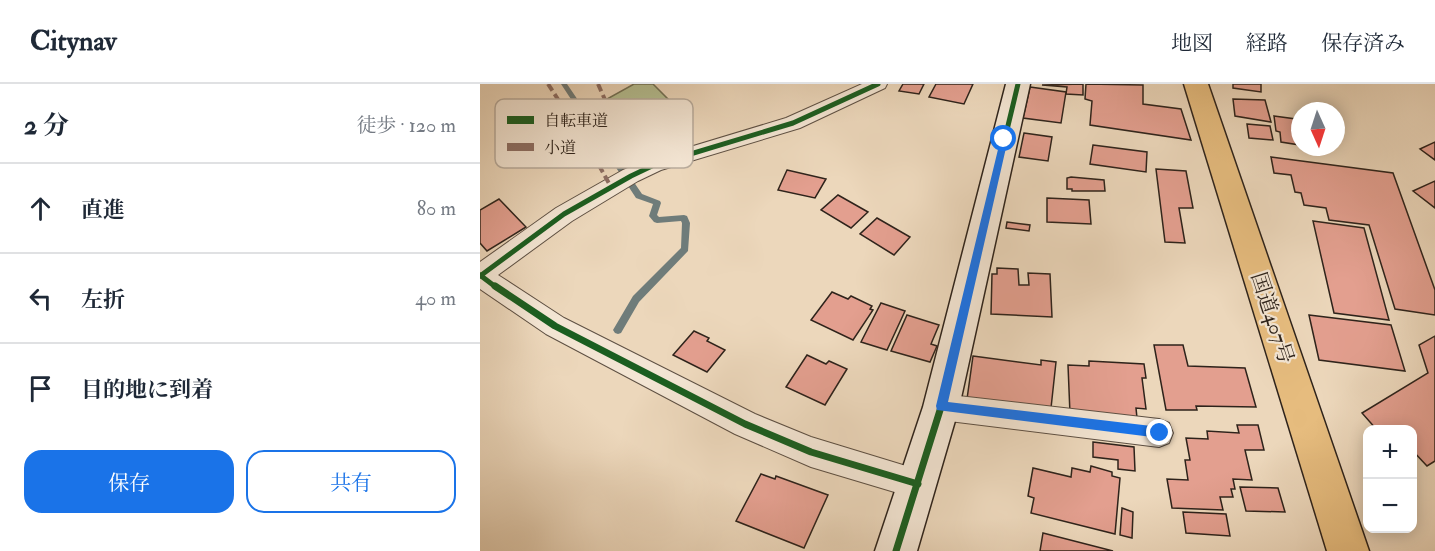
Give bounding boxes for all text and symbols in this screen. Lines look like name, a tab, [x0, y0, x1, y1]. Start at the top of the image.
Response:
text: Citynav	[30, 24, 117, 59]
text: 地図	[1171, 30, 1213, 57]
text: 経路	[1246, 30, 1288, 57]
text: 保存済み	[1321, 30, 1405, 57]
legend	[495, 99, 693, 168]
north arrow	[1291, 102, 1345, 156]
text: 2 分	[24, 110, 69, 142]
text: 自転車道	[544, 111, 608, 131]
text: 徒歩 · 120 m	[356, 113, 456, 138]
route start	[990, 125, 1016, 151]
text: 小道	[544, 138, 576, 158]
icon: ahead	[24, 192, 57, 225]
text: 直進	[81, 196, 125, 224]
text: 80 m	[417, 196, 456, 221]
street label: 国道407号	[1245, 269, 1299, 367]
icon: left	[24, 282, 57, 315]
text: 左折	[81, 286, 125, 314]
text: 40 m	[415, 286, 456, 311]
icon: arrive	[24, 372, 57, 405]
text: 目的地に到着	[81, 376, 213, 404]
route end	[1146, 419, 1172, 445]
map controls	[1363, 425, 1417, 533]
button: +	[1363, 425, 1417, 479]
button: 保存	[24, 450, 234, 513]
button: 共有	[246, 450, 456, 513]
button: −	[1363, 479, 1417, 533]

